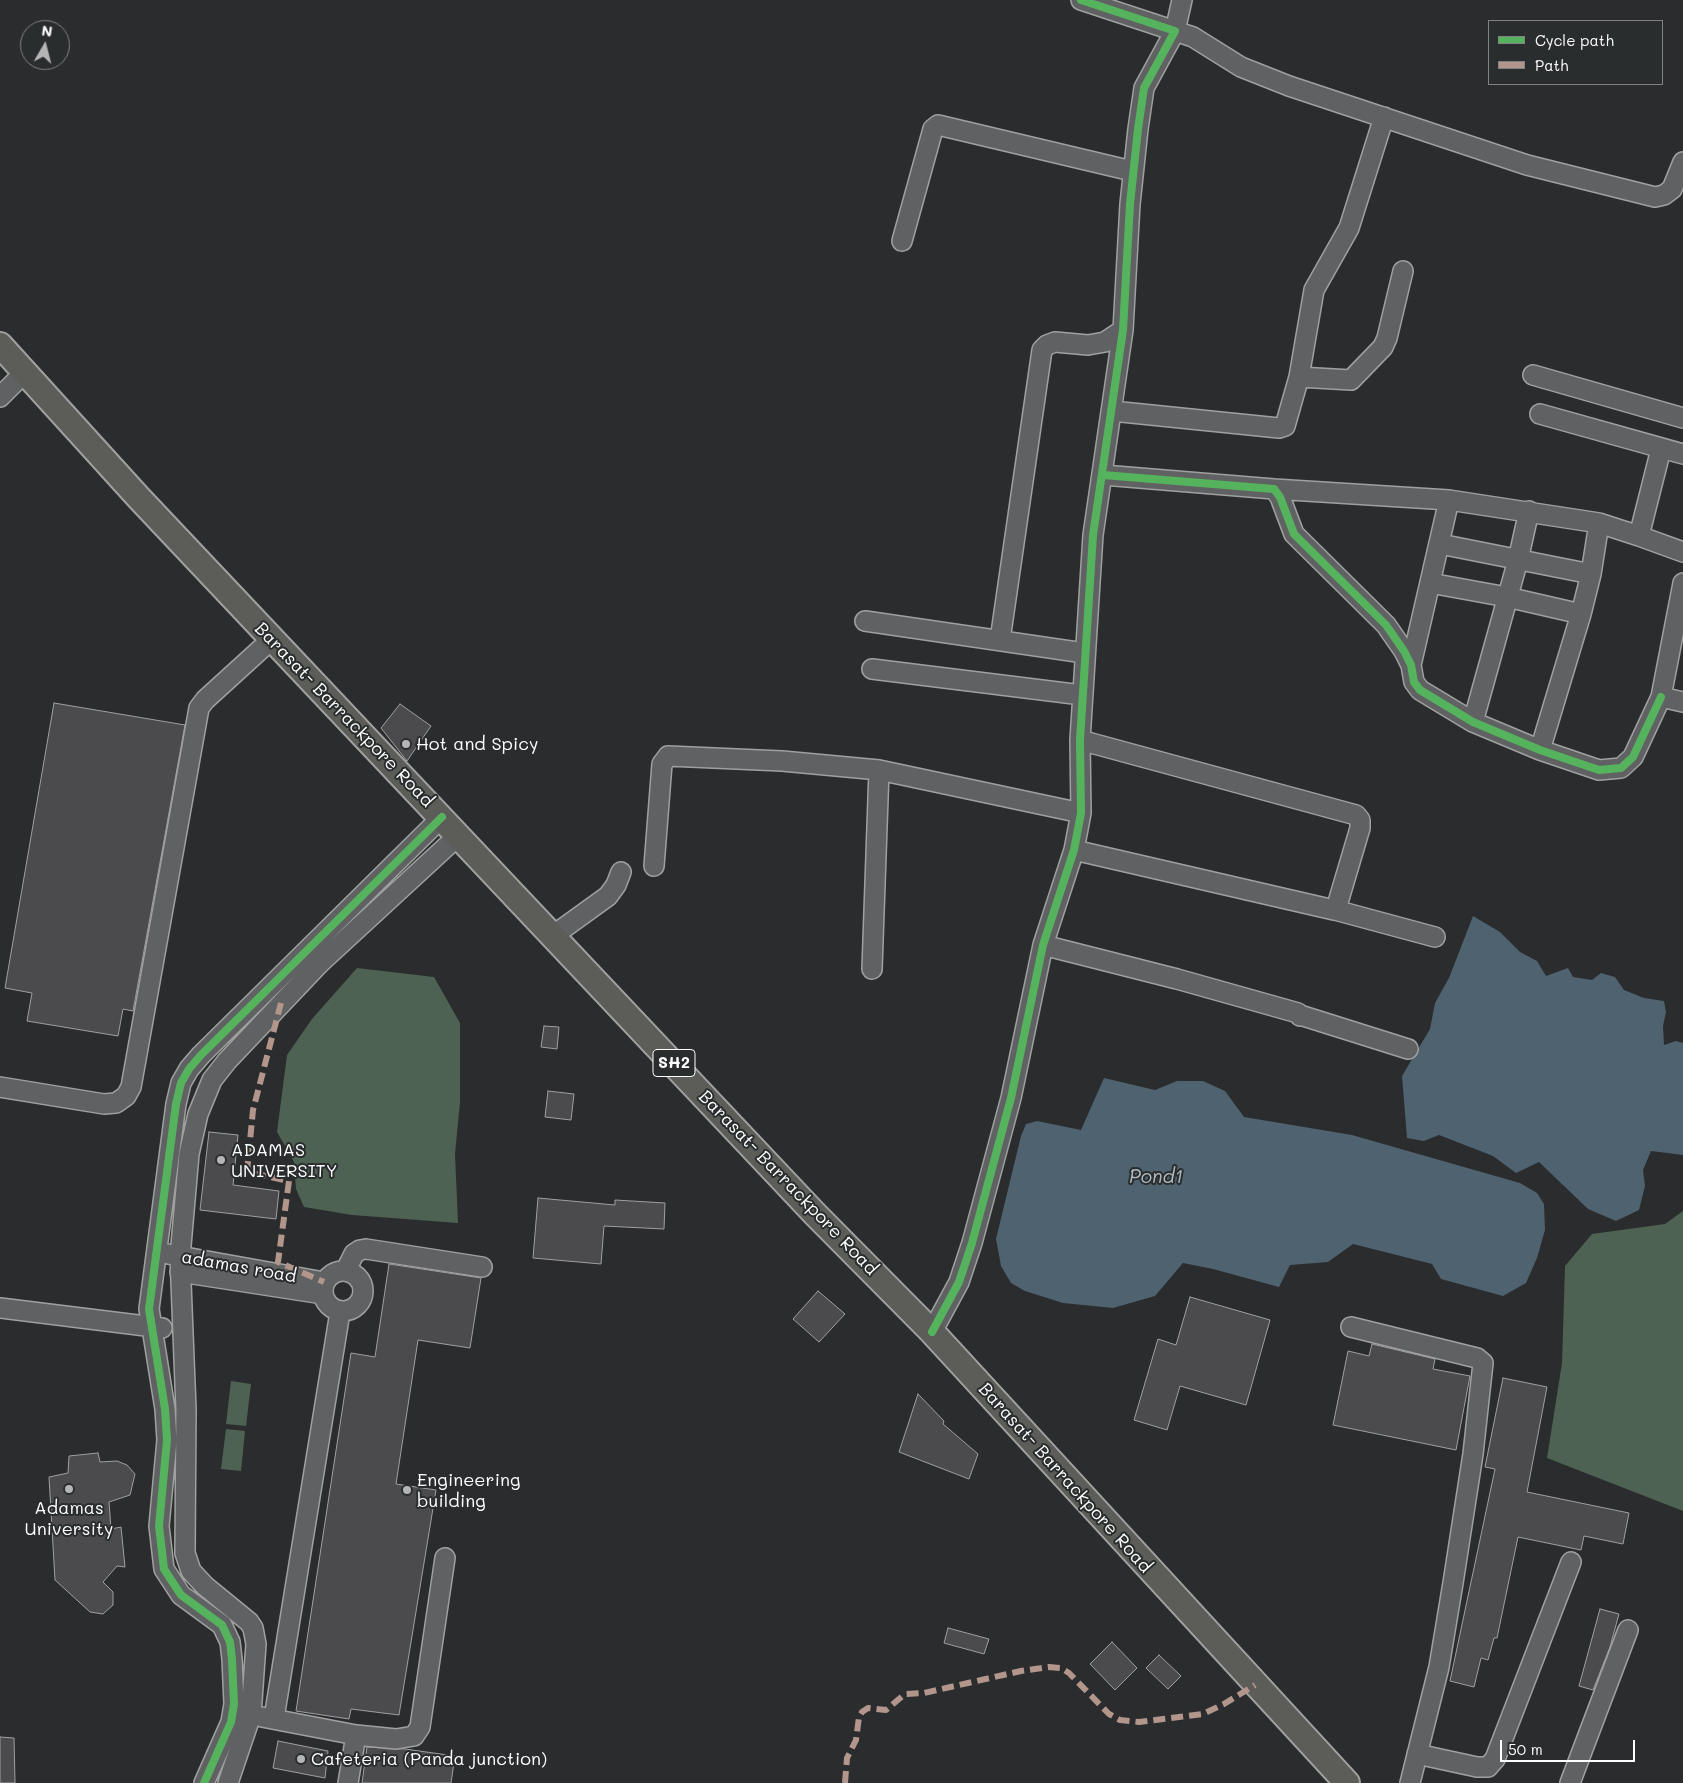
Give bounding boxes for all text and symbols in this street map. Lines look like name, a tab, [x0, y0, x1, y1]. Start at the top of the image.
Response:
north arrow	[20, 20, 70, 70]
text: N	[40, 20, 54, 41]
legend	[1488, 20, 1663, 85]
text: Cycle path	[1535, 30, 1614, 50]
text: Path	[1535, 55, 1569, 75]
street label: Barasat- Barrackpore Road	[250, 618, 438, 812]
place label: Hot and Spicy	[416, 733, 538, 755]
marker: Hot and Spicy	[400, 738, 412, 750]
road number: SH2	[653, 1050, 695, 1076]
street label: Barasat- Barrackpore Road	[694, 1086, 882, 1280]
place label: ADAMAS UNIVERSITY	[231, 1139, 337, 1182]
marker: ADAMAS UNIVERSITY	[215, 1154, 227, 1166]
water label: Pond1	[1129, 1166, 1183, 1188]
street label: adamas road	[180, 1246, 298, 1288]
street label: Barasat- Barrackpore Road	[974, 1379, 1156, 1577]
place label: Engineering building	[417, 1469, 520, 1512]
marker: Adamas University	[63, 1483, 75, 1495]
marker: Engineering building	[401, 1484, 413, 1496]
place label: Adamas University	[25, 1497, 113, 1540]
scale bar	[1503, 1730, 1638, 1762]
text: 50 m	[1508, 1739, 1543, 1759]
place label: Cafeteria (Panda junction)	[311, 1748, 547, 1770]
marker: Cafeteria (Panda junction)	[295, 1753, 307, 1765]

